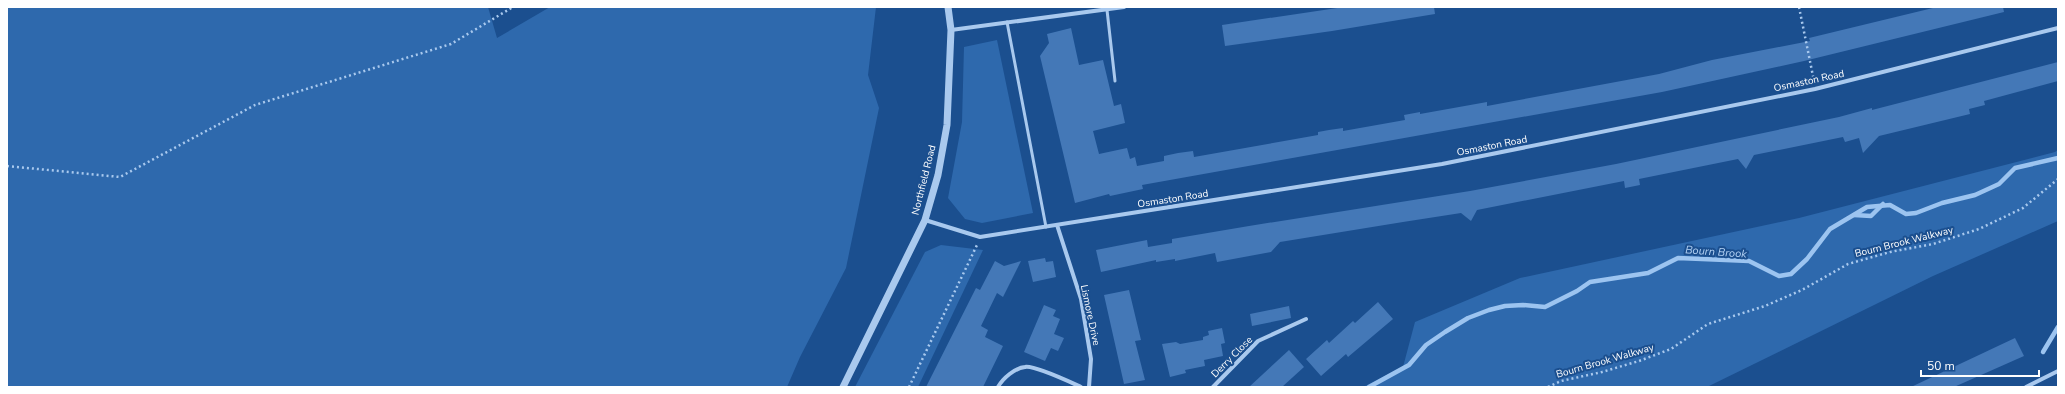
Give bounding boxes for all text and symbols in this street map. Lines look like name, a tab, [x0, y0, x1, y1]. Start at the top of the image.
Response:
street label: Osmaston Road	[1773, 67, 1846, 95]
street label: Osmaston Road	[1456, 132, 1529, 160]
street label: Northfield Road	[909, 143, 939, 216]
street label: Osmaston Road	[1137, 186, 1210, 212]
street label: Bourn Brook Walkway	[1853, 223, 1956, 261]
water label: Bourn Brook	[1685, 242, 1748, 262]
street label: Lismore Drive	[1077, 283, 1103, 347]
street label: Derry Close	[1208, 333, 1256, 381]
street label: Bourn Brook Walkway	[1555, 340, 1656, 382]
scale bar	[1921, 352, 2039, 378]
text: 50 m	[1927, 358, 1955, 374]

